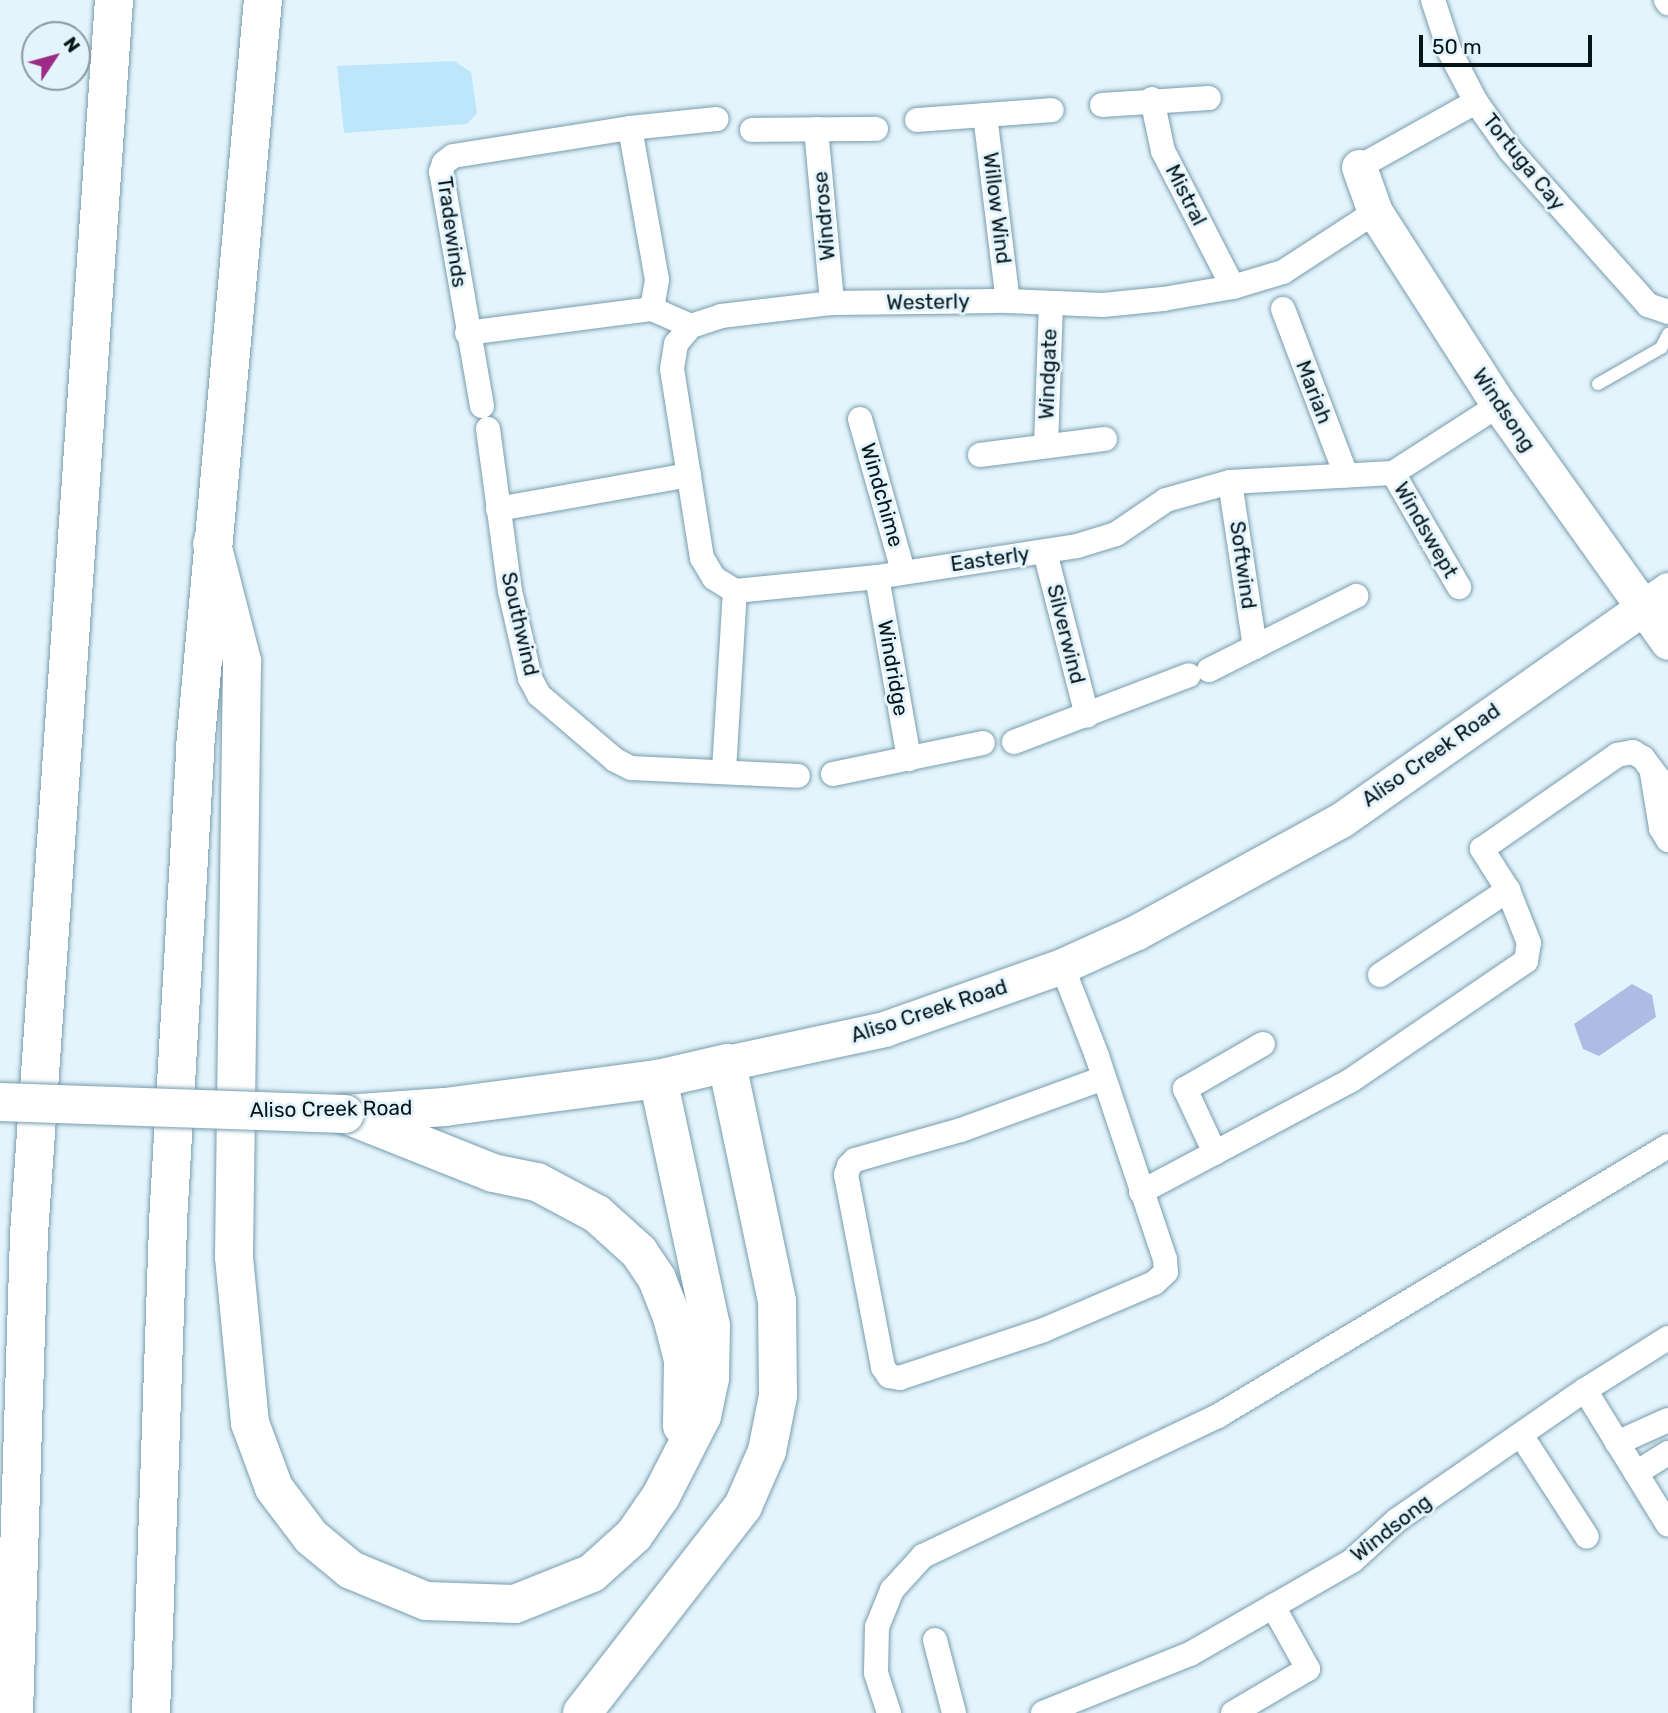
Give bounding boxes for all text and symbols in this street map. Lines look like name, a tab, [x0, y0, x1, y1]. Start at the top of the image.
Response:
north arrow	[21, 21, 91, 91]
scale bar	[1423, 21, 1596, 65]
text: N	[58, 32, 85, 57]
text: 50 m	[1432, 34, 1482, 59]
street label: Tortuga Cay	[1477, 109, 1571, 215]
street label: Willow Wind	[978, 150, 1016, 266]
street label: Mistral	[1160, 160, 1212, 230]
street label: Windrose	[808, 170, 840, 262]
street label: Tradewinds	[432, 175, 472, 289]
street label: Westerly	[886, 289, 970, 315]
street label: Windgate	[1034, 328, 1062, 420]
street label: Mariah	[1290, 357, 1338, 427]
street label: Windsong	[1467, 364, 1541, 456]
street label: Windchime	[855, 440, 909, 550]
street label: Windswept	[1388, 478, 1464, 582]
street label: Softwind	[1224, 519, 1262, 611]
street label: Easterly	[949, 541, 1031, 577]
street label: Southwind	[496, 570, 544, 678]
street label: Silverwind	[1042, 582, 1090, 686]
street label: Windridge	[872, 618, 914, 718]
street label: Aliso Creek Road	[1357, 698, 1505, 812]
street label: Aliso Creek Road	[848, 974, 1010, 1048]
street label: Aliso Creek Road	[249, 1095, 413, 1123]
street label: Windsong	[1346, 1489, 1436, 1567]

